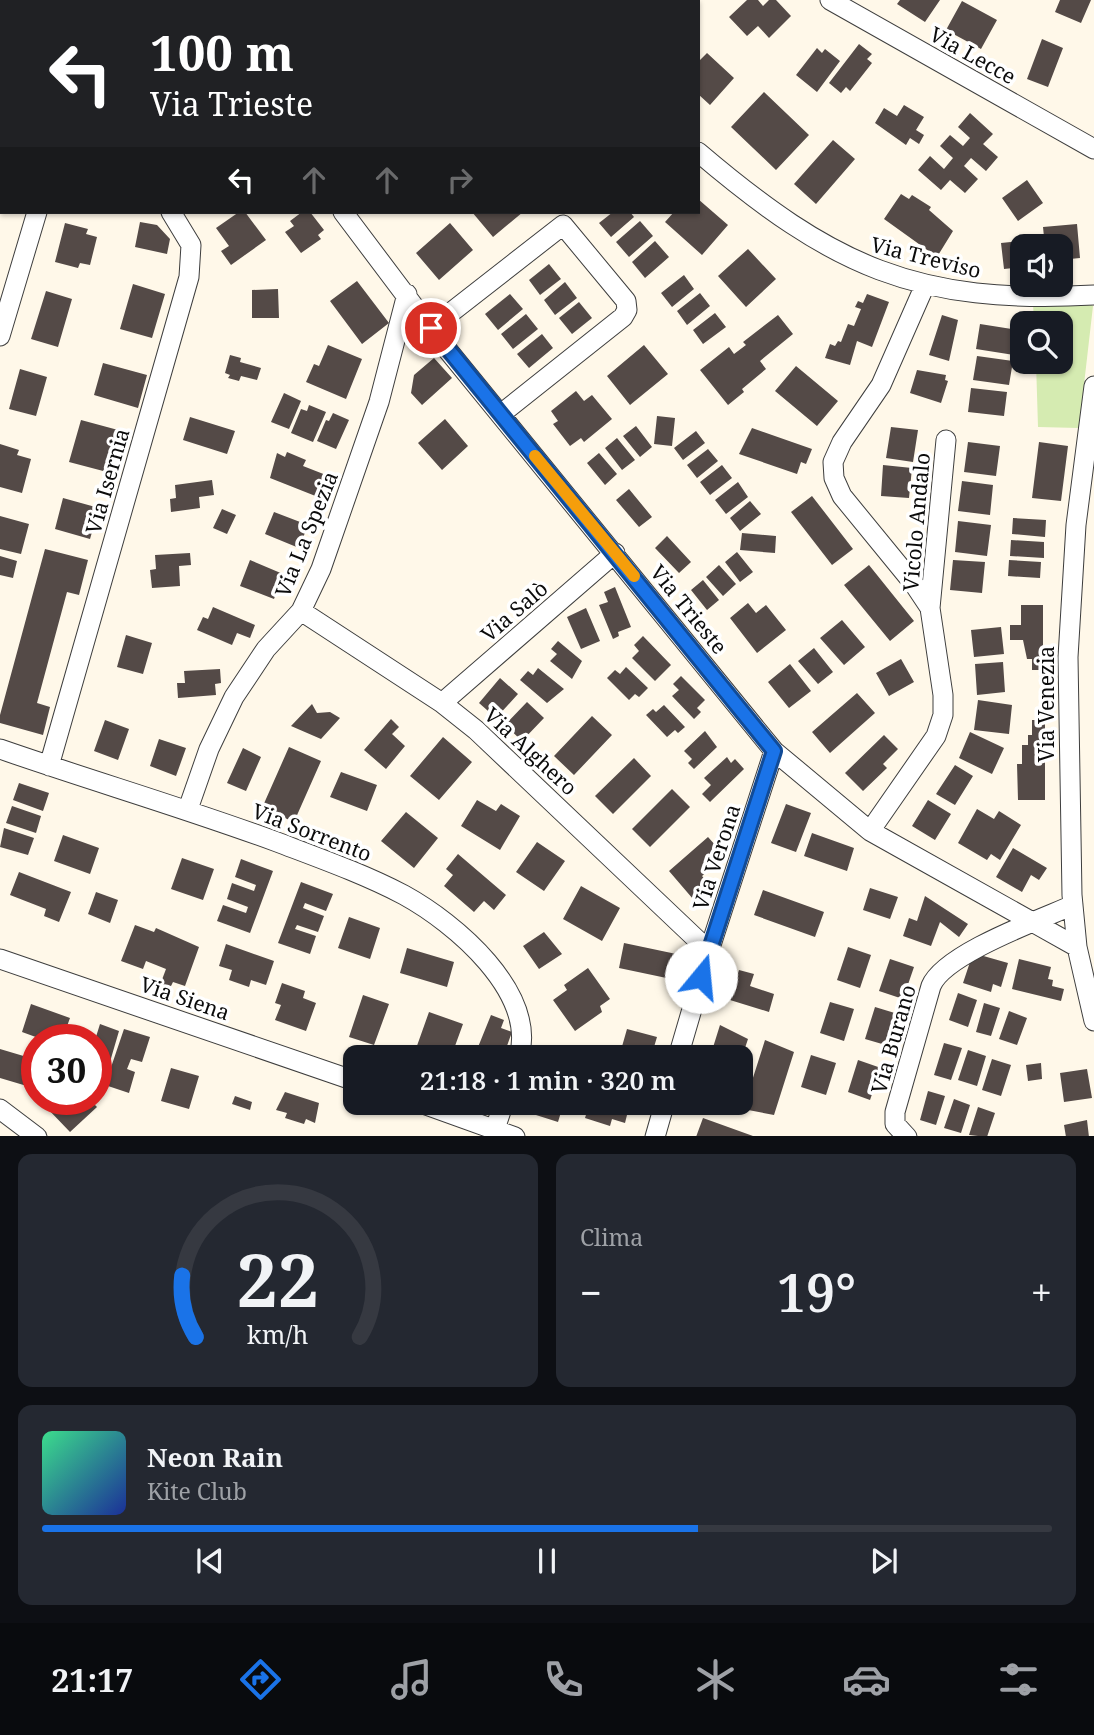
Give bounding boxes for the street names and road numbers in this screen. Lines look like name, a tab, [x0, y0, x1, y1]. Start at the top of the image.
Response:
street label: Via Lecce	[925, 20, 1021, 90]
street label: Via Treviso	[868, 230, 984, 284]
street label: Via Isernia	[79, 425, 135, 537]
street label: Vicolo Andalo	[896, 451, 936, 593]
street label: Via La Spezia	[268, 467, 344, 601]
street label: Via Trieste	[644, 559, 734, 659]
street label: Via Salò	[475, 574, 553, 648]
street label: Via Venezia	[1032, 646, 1060, 762]
street label: Via Alghero	[479, 701, 583, 801]
street label: Via Sorrento	[248, 796, 376, 868]
street label: Via Verona	[686, 800, 746, 914]
street label: Via Siena	[137, 970, 233, 1026]
street label: Via Burano	[864, 981, 922, 1097]

